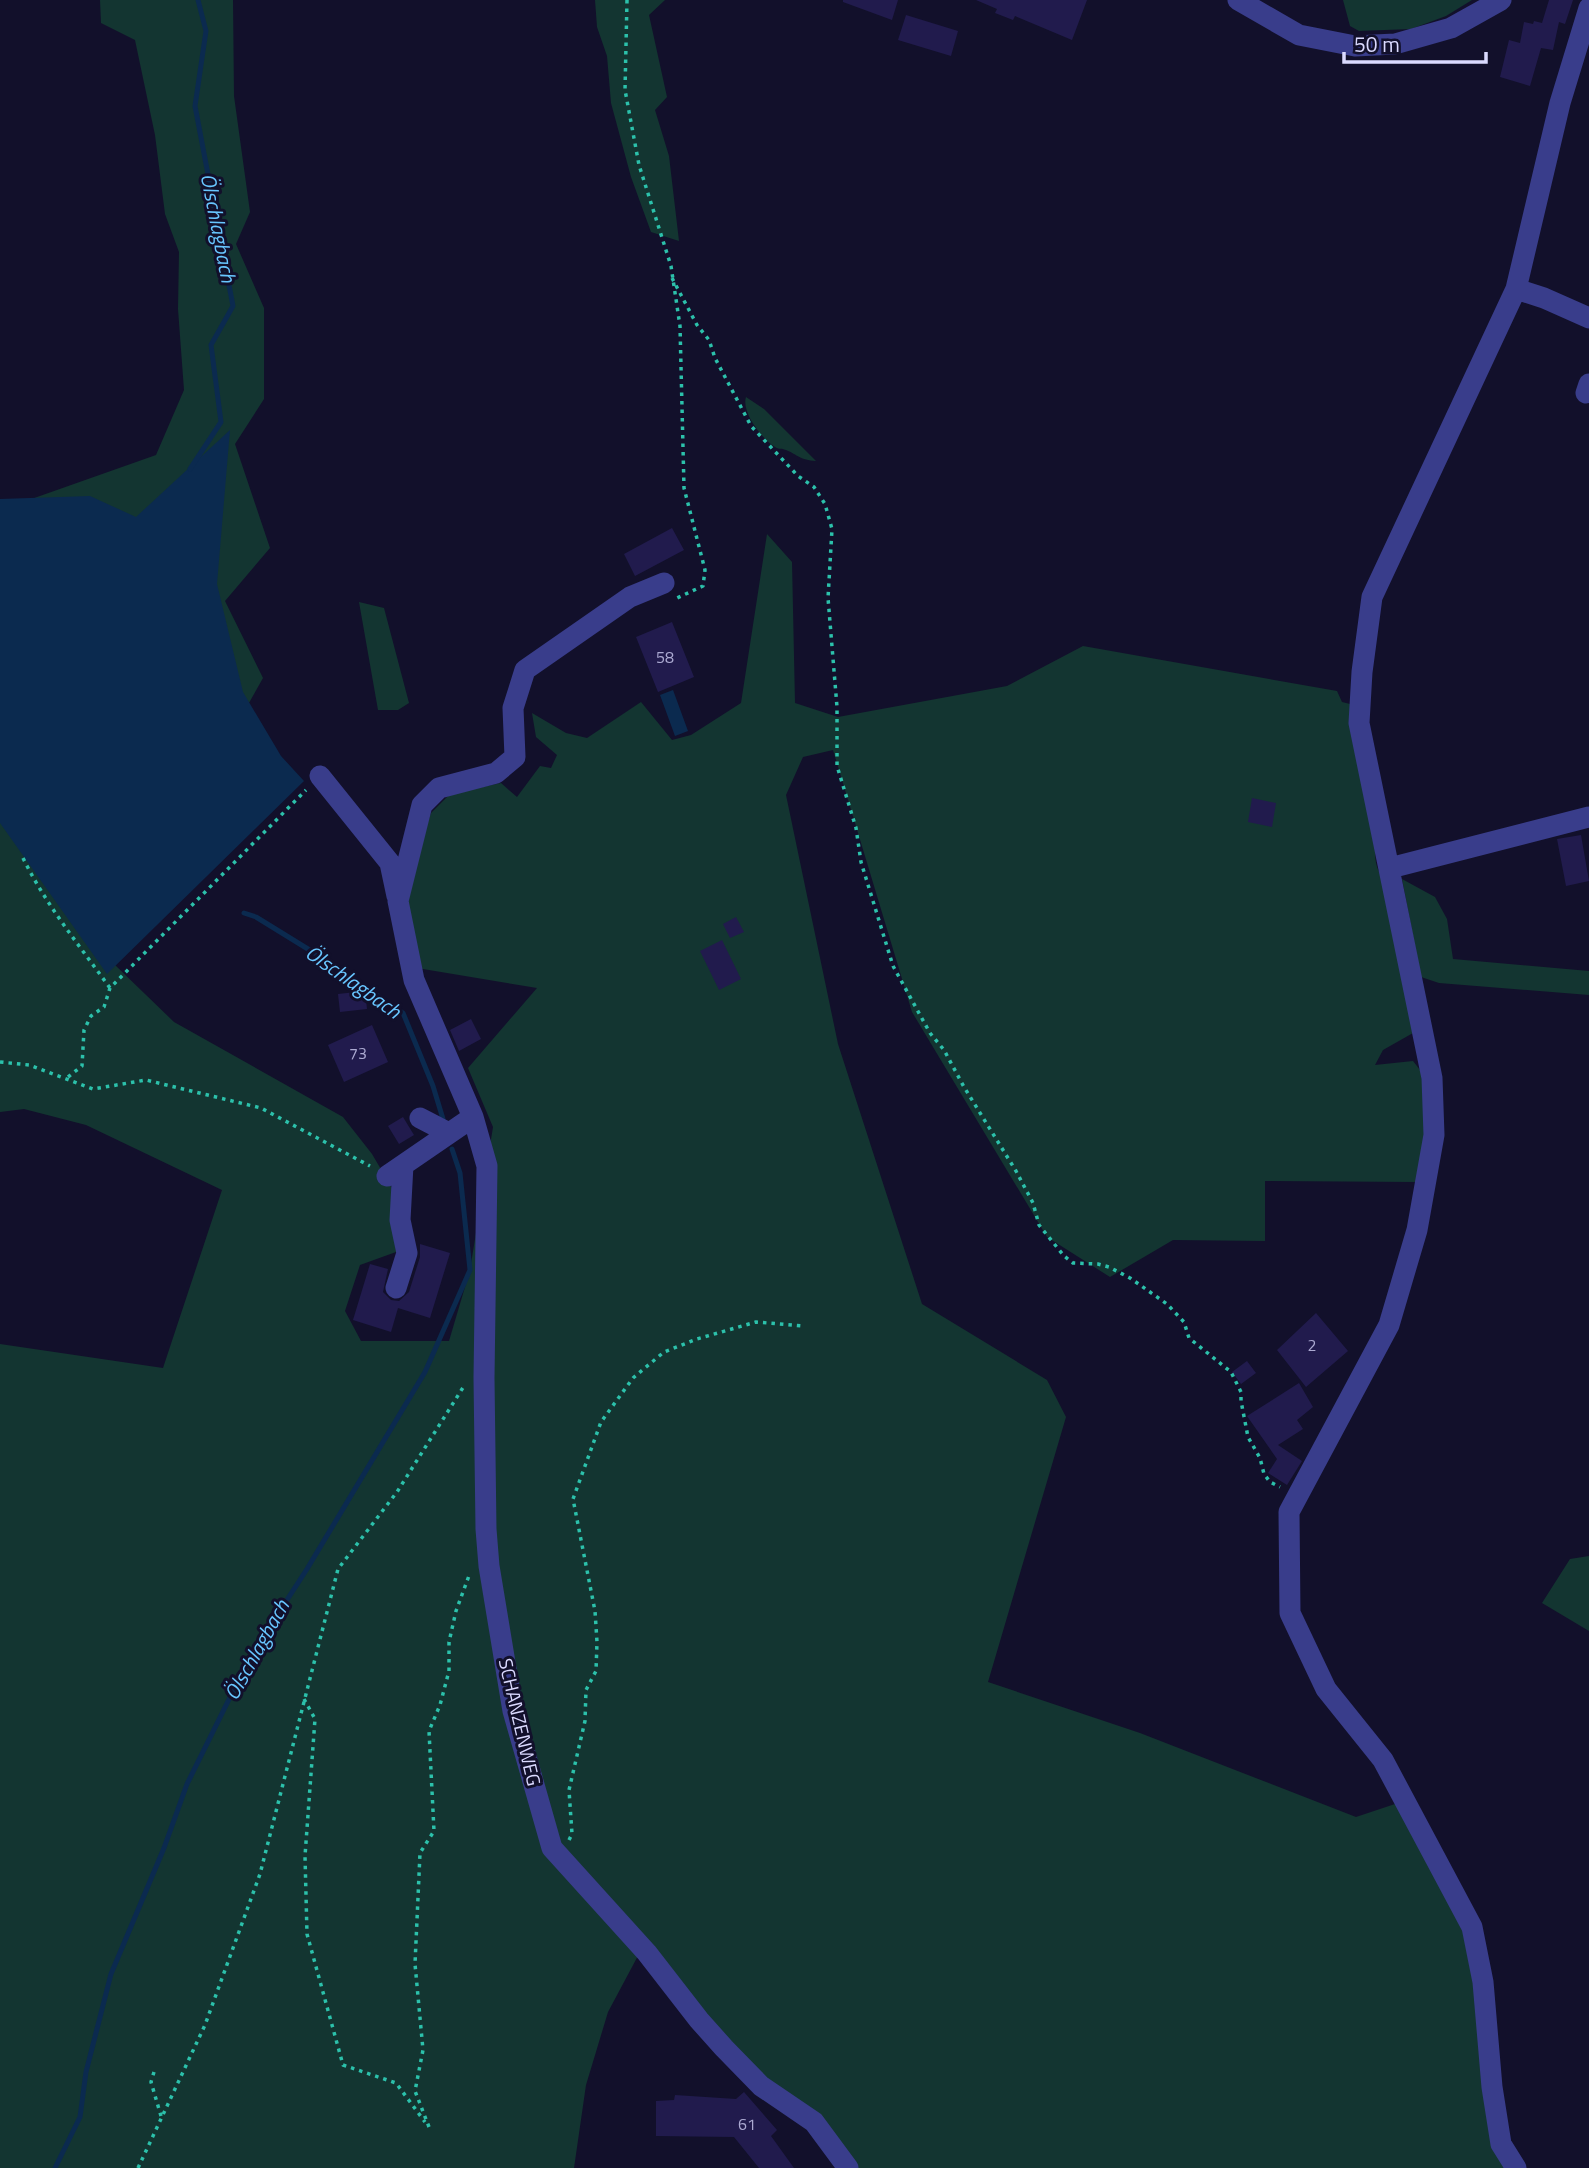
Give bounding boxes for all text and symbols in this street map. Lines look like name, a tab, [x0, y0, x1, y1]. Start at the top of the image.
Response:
scale bar	[1344, 21, 1486, 65]
text: 50 m	[1354, 28, 1400, 60]
water label: Ölschlagbach	[193, 171, 245, 286]
house number: 58	[656, 645, 674, 669]
water label: Ölschlagbach	[299, 936, 408, 1026]
house number: 73	[349, 1041, 367, 1065]
house number: 2	[1308, 1333, 1316, 1357]
water label: Ölschlagbach	[215, 1593, 297, 1706]
street label: SCHANZENWEG	[492, 1655, 549, 1789]
house number: 61	[738, 2112, 756, 2136]

